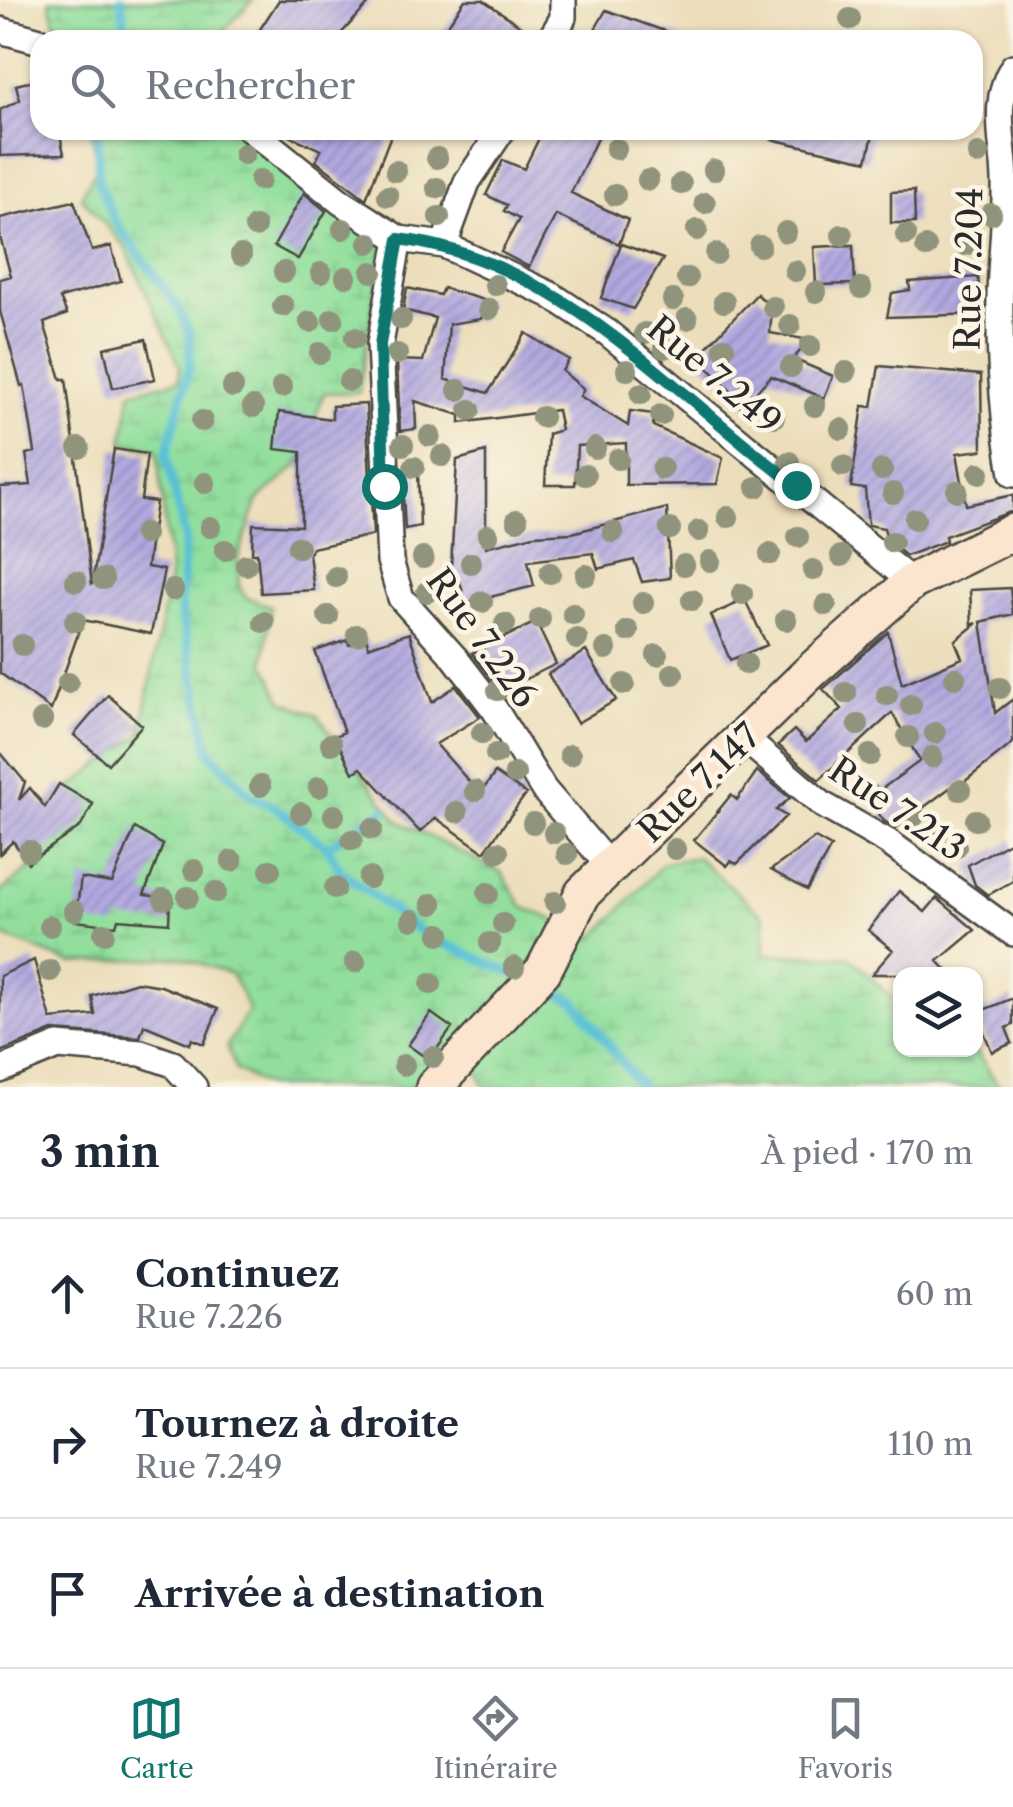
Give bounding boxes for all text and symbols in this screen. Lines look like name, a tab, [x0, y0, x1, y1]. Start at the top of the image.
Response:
search box	[30, 30, 983, 140]
icon: search	[65, 58, 120, 113]
text: Rechercher	[145, 62, 355, 109]
street label: Rue 7.204	[946, 187, 991, 351]
street label: Rue 7.249	[639, 306, 790, 443]
route end	[774, 463, 820, 509]
route start	[362, 464, 408, 510]
street label: Rue 7.226	[418, 560, 547, 716]
street label: Rue 7.147	[629, 714, 769, 851]
street label: Rue 7.213	[821, 748, 973, 870]
map controls	[893, 967, 983, 1057]
button: layers	[893, 967, 983, 1057]
text: 3 min	[40, 1126, 160, 1178]
text: À pied · 170 m	[761, 1133, 973, 1172]
text: Continuez	[135, 1250, 340, 1297]
icon: ahead	[40, 1266, 95, 1321]
text: 60 m	[896, 1274, 973, 1313]
text: Rue 7.226	[135, 1297, 283, 1336]
text: Tournez à droite	[135, 1400, 459, 1447]
icon: right	[40, 1416, 95, 1471]
text: 110 m	[887, 1424, 973, 1463]
text: Rue 7.249	[135, 1447, 283, 1486]
icon: arrive	[40, 1566, 95, 1621]
text: Arrivée à destination	[135, 1570, 545, 1617]
tab: Carte	[120, 1691, 194, 1785]
tab: Itinéraire	[434, 1691, 558, 1785]
tab: Favoris	[798, 1691, 893, 1785]

